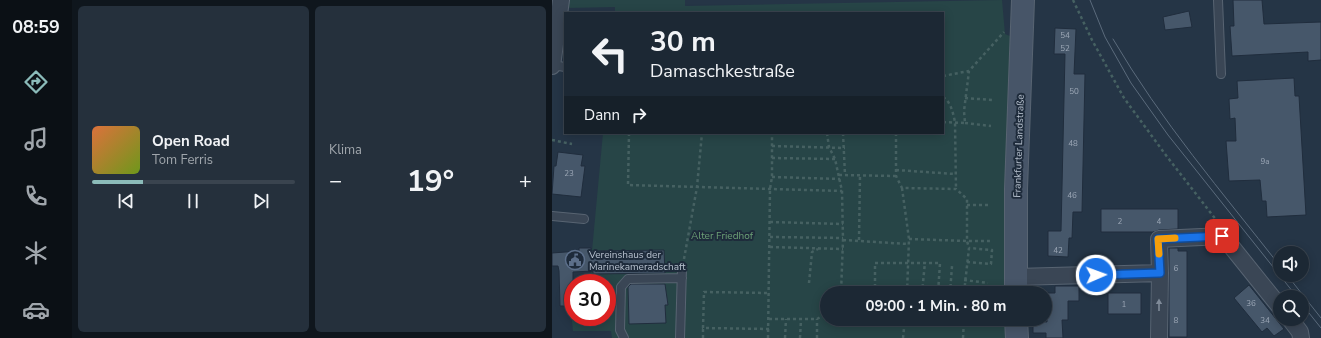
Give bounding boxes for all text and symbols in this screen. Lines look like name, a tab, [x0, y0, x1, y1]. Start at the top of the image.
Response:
text: 08:59	[12, 15, 60, 39]
text: 30 m	[650, 23, 716, 61]
icon: left	[584, 28, 636, 80]
house number: 54	[1060, 30, 1070, 41]
house number: 52	[1060, 43, 1070, 54]
text: Damaschkestraße	[650, 59, 795, 83]
icon: directions	[22, 68, 50, 96]
house number: 50	[1069, 86, 1079, 97]
street label: Frankfurter Landstraße	[1010, 94, 1028, 198]
icon: right	[628, 104, 650, 126]
text: Dann	[584, 105, 620, 125]
icon: music	[22, 125, 50, 153]
text: Open Road	[152, 131, 230, 151]
house number: 48	[1068, 138, 1078, 149]
text: Klima	[329, 141, 362, 159]
text: Tom Ferris	[152, 151, 213, 169]
house number: 9a	[1260, 156, 1270, 167]
text: 19°	[407, 161, 454, 202]
text: −	[329, 166, 342, 196]
text: +	[519, 166, 532, 196]
house number: 23	[564, 168, 574, 179]
icon: phone	[22, 182, 50, 210]
icon: previous	[115, 190, 137, 212]
icon: pause	[182, 190, 204, 212]
icon: next	[250, 190, 272, 212]
house number: 46	[1067, 190, 1077, 201]
house number: 2	[1118, 216, 1123, 227]
house number: 4	[1157, 216, 1162, 227]
pin	[1205, 219, 1239, 253]
icon: arrive	[1211, 225, 1233, 247]
park label: Alter Friedhof	[691, 229, 754, 243]
icon: climate	[22, 239, 50, 267]
house number: 42	[1053, 245, 1063, 256]
map controls	[1273, 246, 1309, 326]
button: sound	[1273, 246, 1309, 282]
place label: Vereinshaus der Marinekameradschaft	[588, 248, 686, 274]
public building icon: Vereinshaus der Marinekameradschaft	[564, 249, 586, 271]
position arrow	[1075, 254, 1117, 296]
house number: 6	[1174, 263, 1179, 274]
speed limit sign: 30	[564, 274, 616, 326]
button: search	[1273, 290, 1309, 326]
icon: car	[22, 296, 50, 324]
text: 09:00 · 1 Min. · 80 m	[866, 296, 1006, 316]
one-way arrow	[1156, 298, 1162, 311]
house number: 36	[1246, 298, 1256, 309]
house number: 1	[1122, 299, 1127, 310]
house number: 8	[1174, 315, 1179, 326]
house number: 34	[1260, 315, 1270, 326]

